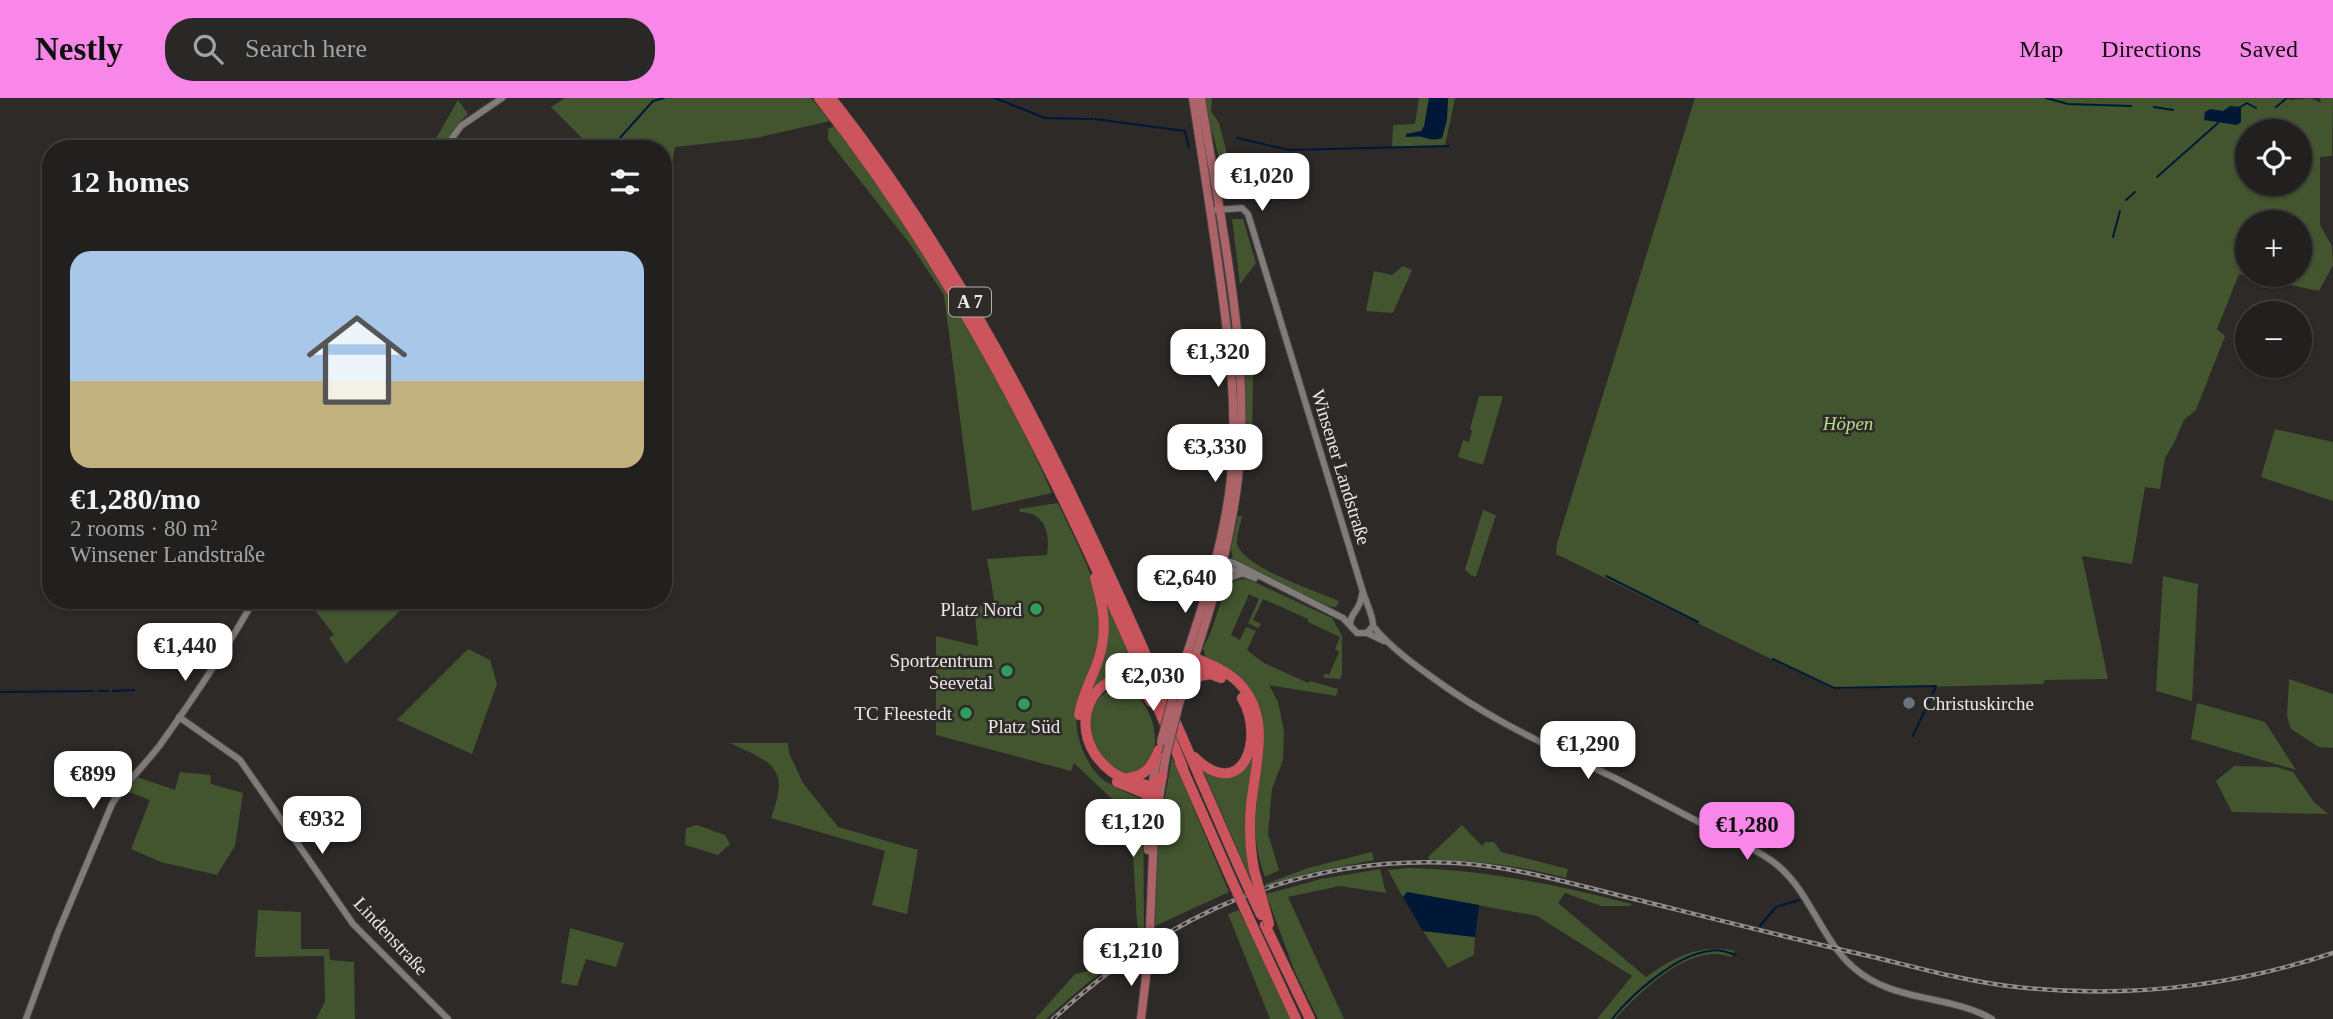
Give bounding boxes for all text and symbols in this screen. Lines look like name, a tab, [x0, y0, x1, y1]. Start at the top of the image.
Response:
search box	[165, 18, 655, 81]
icon: search	[189, 30, 227, 68]
text: Nestly	[35, 31, 123, 67]
text: Search here	[245, 34, 367, 63]
text: Map	[2019, 36, 2063, 62]
text: Directions	[2101, 36, 2201, 62]
text: Saved	[2239, 36, 2298, 62]
map controls	[2235, 119, 2312, 378]
button: locate	[2235, 119, 2312, 196]
pin: €1,020	[1205, 153, 1319, 213]
icon: filters	[606, 163, 644, 201]
text: €1,020	[1230, 163, 1294, 188]
text: 12 homes	[70, 165, 189, 198]
button: +	[2235, 210, 2312, 287]
road number: A 7	[949, 288, 991, 316]
icon: home	[294, 297, 420, 423]
button: −	[2235, 301, 2312, 378]
pin: €1,320	[1161, 330, 1275, 389]
text: €1,320	[1186, 339, 1250, 364]
street label: Winsener Landstraße	[1307, 387, 1375, 547]
park label: Höpen	[1822, 413, 1873, 434]
pin: €3,330	[1158, 424, 1272, 484]
text: €3,330	[1183, 434, 1247, 459]
text: €1,280/mo	[70, 482, 201, 515]
text: 2 rooms · 80 m²	[70, 516, 217, 541]
text: Winsener Landstraße	[70, 542, 265, 567]
pin: €2,640	[1128, 556, 1242, 615]
text: €2,640	[1153, 565, 1217, 590]
place label: Platz Nord	[940, 599, 1022, 620]
marker: Platz Nord	[1028, 601, 1044, 617]
pin: €1,440	[128, 624, 242, 683]
text: €1,440	[153, 633, 217, 658]
place label: Sportzentrum Seevetal	[890, 650, 993, 693]
pin: €2,030	[1096, 654, 1210, 713]
marker: Sportzentrum Seevetal	[999, 663, 1015, 679]
text: €2,030	[1121, 663, 1185, 688]
place label: Christuskirche	[1923, 693, 2034, 714]
marker: Christuskirche	[1901, 695, 1917, 711]
marker: Platz Süd	[1016, 696, 1032, 712]
place label: TC Fleestedt	[854, 703, 953, 724]
marker: TC Fleestedt	[958, 705, 974, 721]
place label: Platz Süd	[988, 716, 1061, 737]
pin: €1,290	[1531, 722, 1645, 781]
text: €1,290	[1556, 731, 1620, 756]
pin: €899	[52, 752, 134, 811]
text: €899	[70, 761, 116, 786]
pin: €932	[281, 796, 363, 856]
pin: €1,120	[1076, 800, 1190, 859]
pin: €1,280	[1690, 802, 1804, 862]
text: €932	[299, 806, 345, 831]
text: €1,120	[1101, 809, 1165, 834]
text: €1,280	[1715, 812, 1779, 837]
street label: Lindenstraße	[349, 893, 433, 979]
pin: €1,210	[1074, 928, 1188, 988]
text: €1,210	[1099, 938, 1163, 963]

